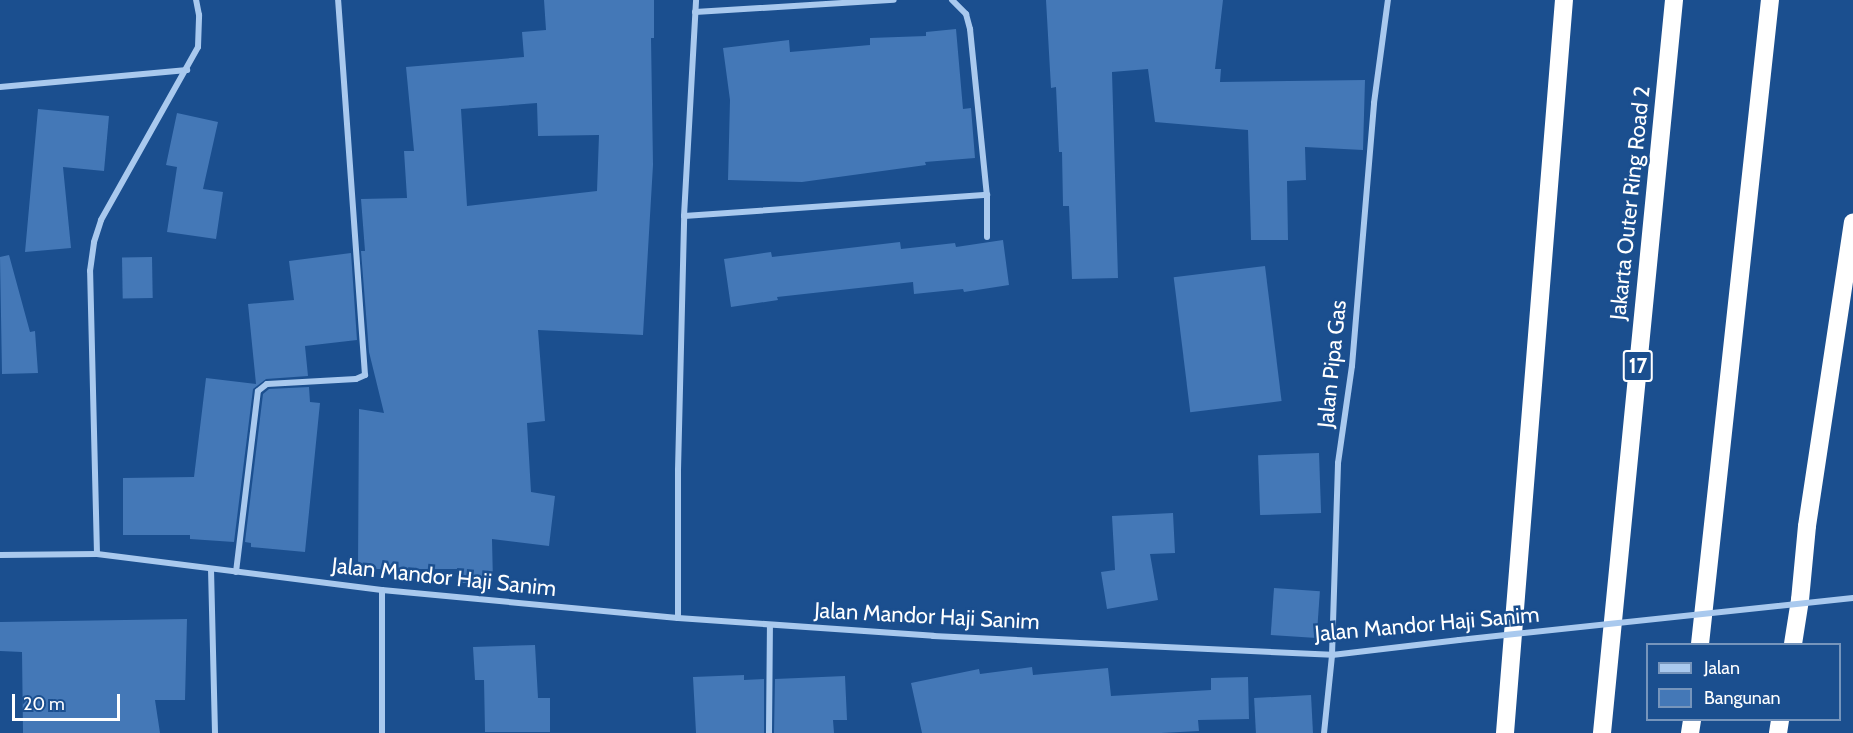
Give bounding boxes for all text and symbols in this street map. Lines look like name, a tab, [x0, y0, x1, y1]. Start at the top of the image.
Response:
street label: Jakarta Outer Ring Road 2	[1605, 85, 1655, 321]
street label: Jalan Pipa Gas	[1312, 299, 1352, 429]
road number: 17	[1622, 348, 1654, 384]
street label: Jalan Mandor Haji Sanim	[330, 552, 558, 602]
street label: Jalan Mandor Haji Sanim	[814, 597, 1040, 635]
street label: Jalan Mandor Haji Sanim	[1313, 601, 1541, 647]
legend	[1646, 643, 1841, 721]
text: Jalan	[1704, 657, 1740, 679]
scale bar	[15, 682, 123, 720]
text: Bangunan	[1704, 687, 1781, 709]
text: 20 m	[23, 693, 65, 715]

